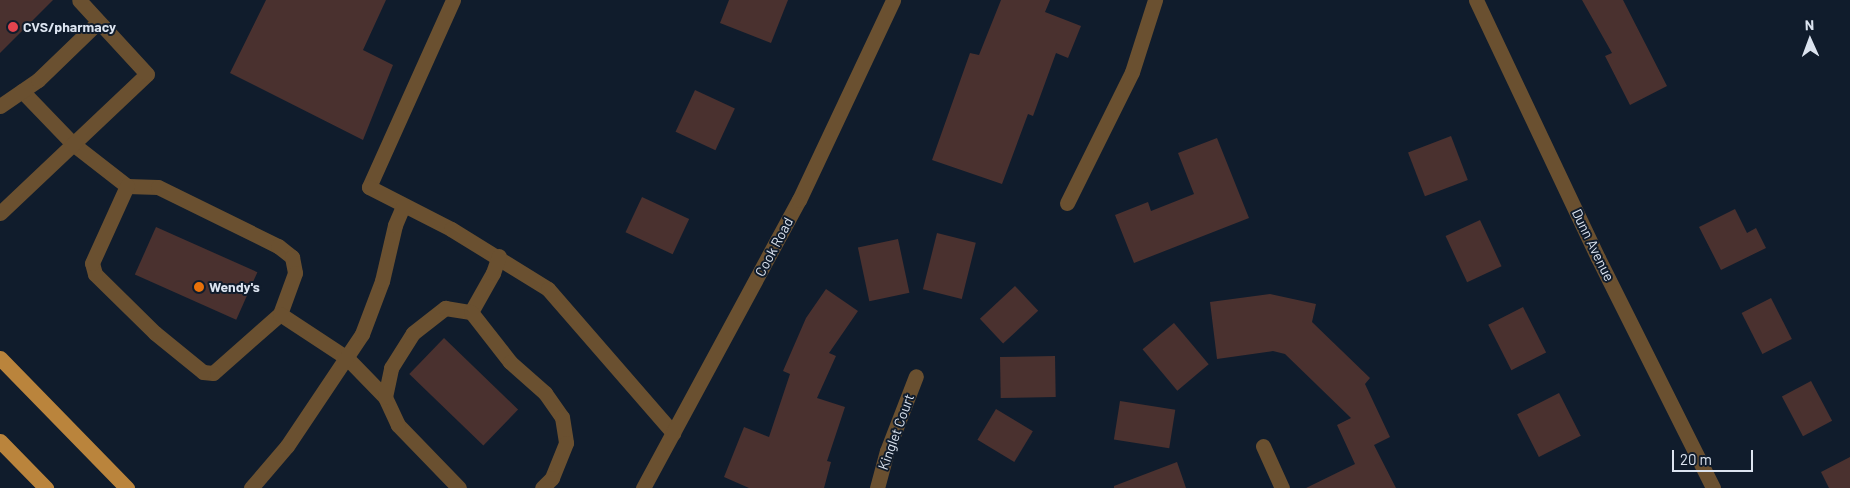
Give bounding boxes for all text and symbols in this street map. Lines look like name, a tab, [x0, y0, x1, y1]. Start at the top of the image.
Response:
north arrow	[1785, 15, 1835, 65]
text: N	[1805, 16, 1814, 33]
place label: CVS/pharmacy	[23, 19, 116, 35]
marker: CVS/pharmacy	[7, 21, 19, 33]
street label: Dunn Avenue	[1568, 206, 1618, 284]
street label: Cook Road	[751, 215, 797, 279]
place label: Wendy's	[209, 279, 260, 295]
marker: Wendy's	[193, 281, 205, 293]
street label: Kinglet Court	[874, 392, 918, 472]
scale bar	[1675, 440, 1756, 472]
text: 20 m	[1680, 450, 1712, 468]

